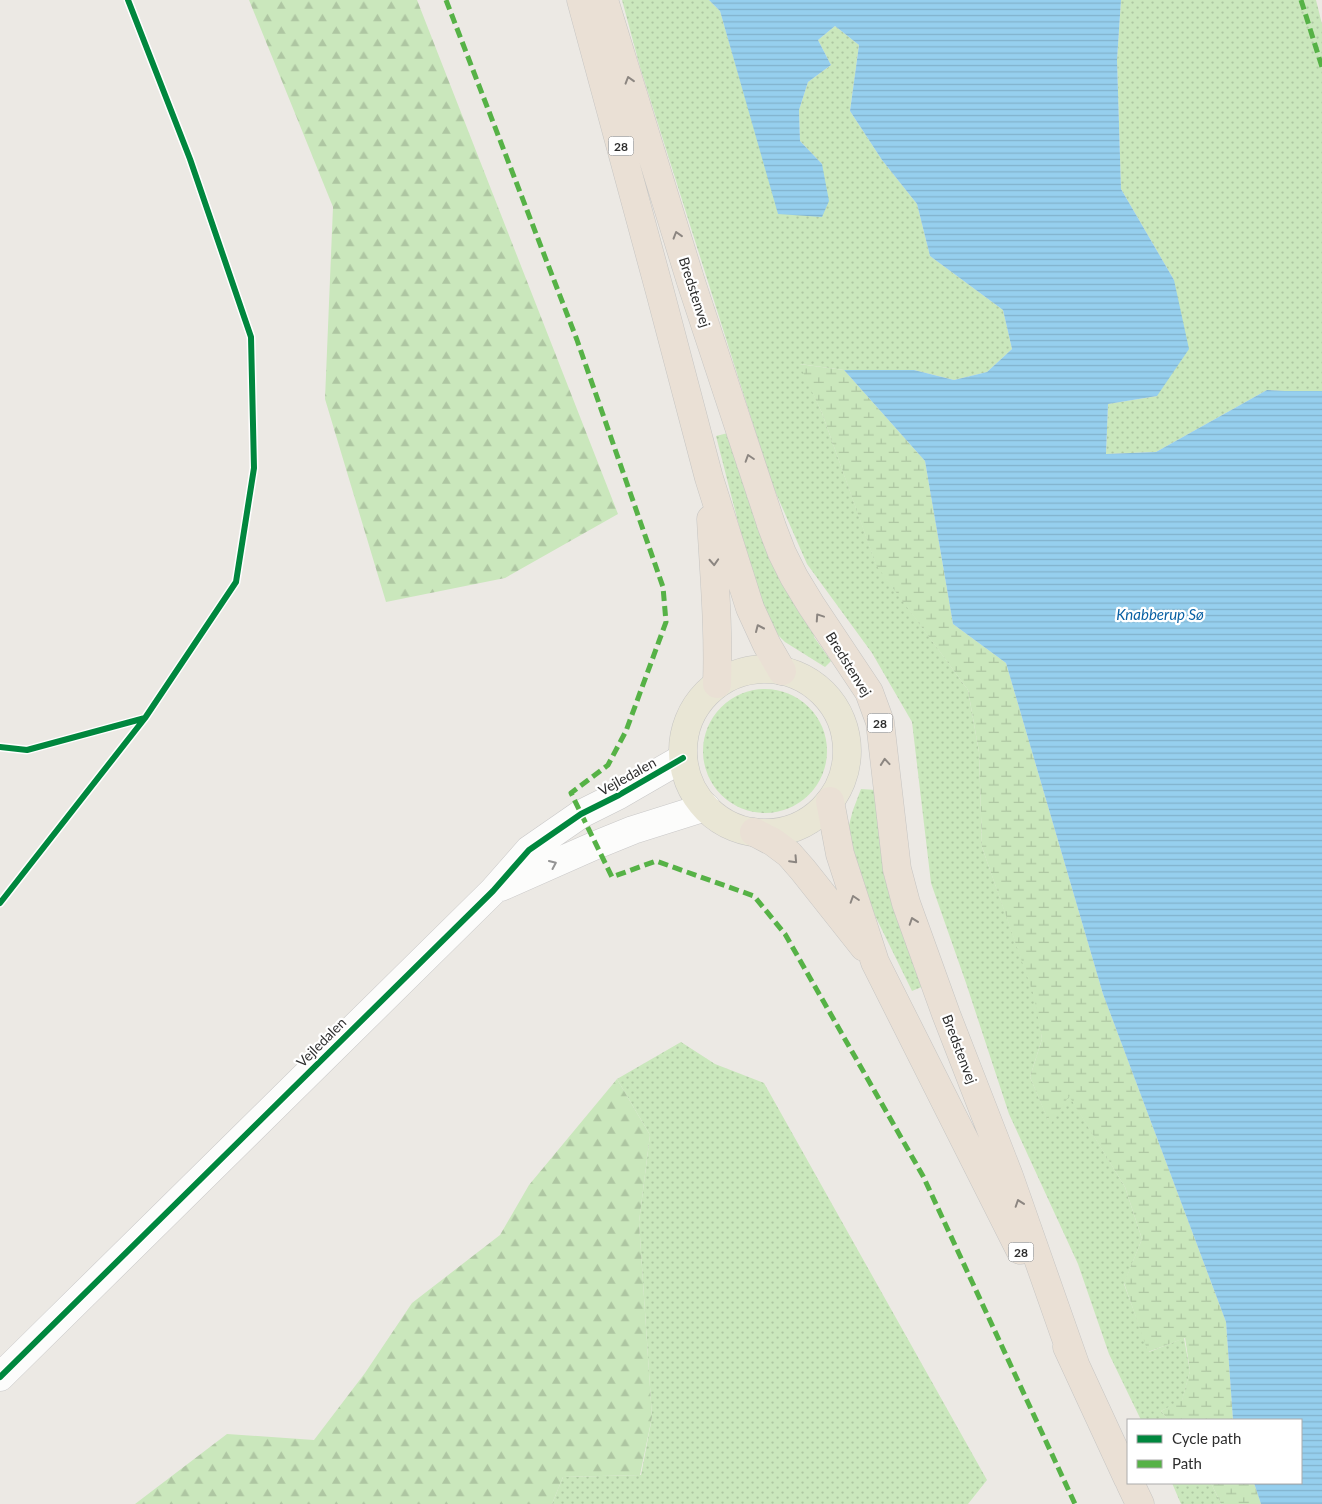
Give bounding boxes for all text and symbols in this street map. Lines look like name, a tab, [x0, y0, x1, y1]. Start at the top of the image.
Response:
one-way arrow	[625, 76, 635, 85]
road number: 28	[608, 136, 634, 156]
one-way arrow	[673, 232, 683, 240]
street label: Bredstenvej	[676, 255, 714, 329]
one-way arrow	[744, 454, 754, 462]
one-way arrow	[708, 558, 719, 566]
water label: Knabberup Sø	[1116, 605, 1204, 623]
one-way arrow	[816, 613, 825, 623]
one-way arrow	[755, 624, 766, 633]
street label: Bredstenvej	[822, 629, 876, 699]
road number: 28	[868, 714, 892, 732]
street label: Vejledalen	[595, 753, 659, 799]
one-way arrow	[880, 758, 891, 766]
one-way arrow	[788, 854, 797, 863]
one-way arrow	[548, 859, 557, 870]
one-way arrow	[850, 895, 860, 903]
one-way arrow	[908, 918, 918, 926]
street label: Bredstenvej	[939, 1012, 981, 1086]
street label: Vejledalen	[293, 1014, 349, 1070]
one-way arrow	[1014, 1199, 1024, 1207]
road number: 28	[1008, 1242, 1034, 1262]
legend	[1127, 1419, 1302, 1484]
text: Cycle path	[1172, 1429, 1241, 1447]
text: Path	[1172, 1454, 1202, 1472]

